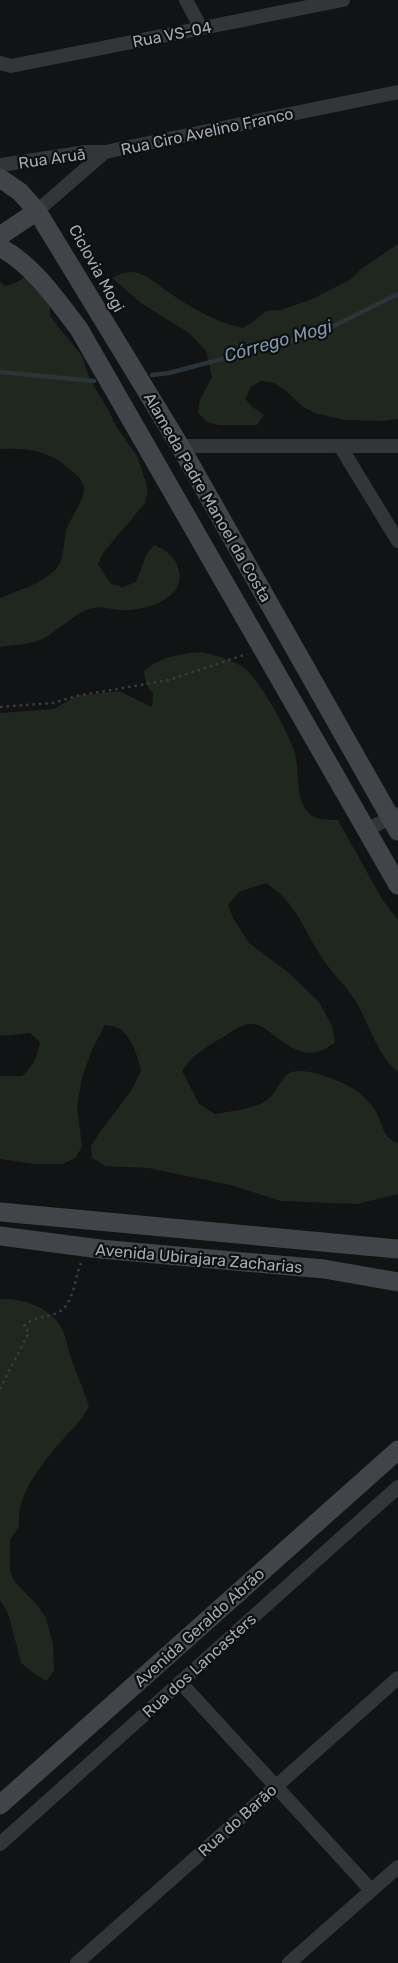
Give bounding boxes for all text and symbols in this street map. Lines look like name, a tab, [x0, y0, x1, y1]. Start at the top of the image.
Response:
street label: Rua VS-04	[131, 18, 213, 51]
street label: Rua Ciro Avelino Franco	[119, 104, 295, 159]
street label: Rua Aruã	[17, 144, 87, 173]
street label: Ciclovia Mogi	[65, 221, 128, 315]
water label: Córrego Mogi	[222, 315, 335, 367]
street label: Alameda Padre Manoel da Costa	[140, 389, 275, 605]
street label: Avenida Ubirajara Zacharias	[95, 1240, 303, 1277]
street label: Avenida Geraldo Abrão	[130, 1564, 268, 1691]
street label: Rua dos Lancasters	[139, 1609, 260, 1721]
street label: Rua do Barão	[194, 1780, 280, 1861]

